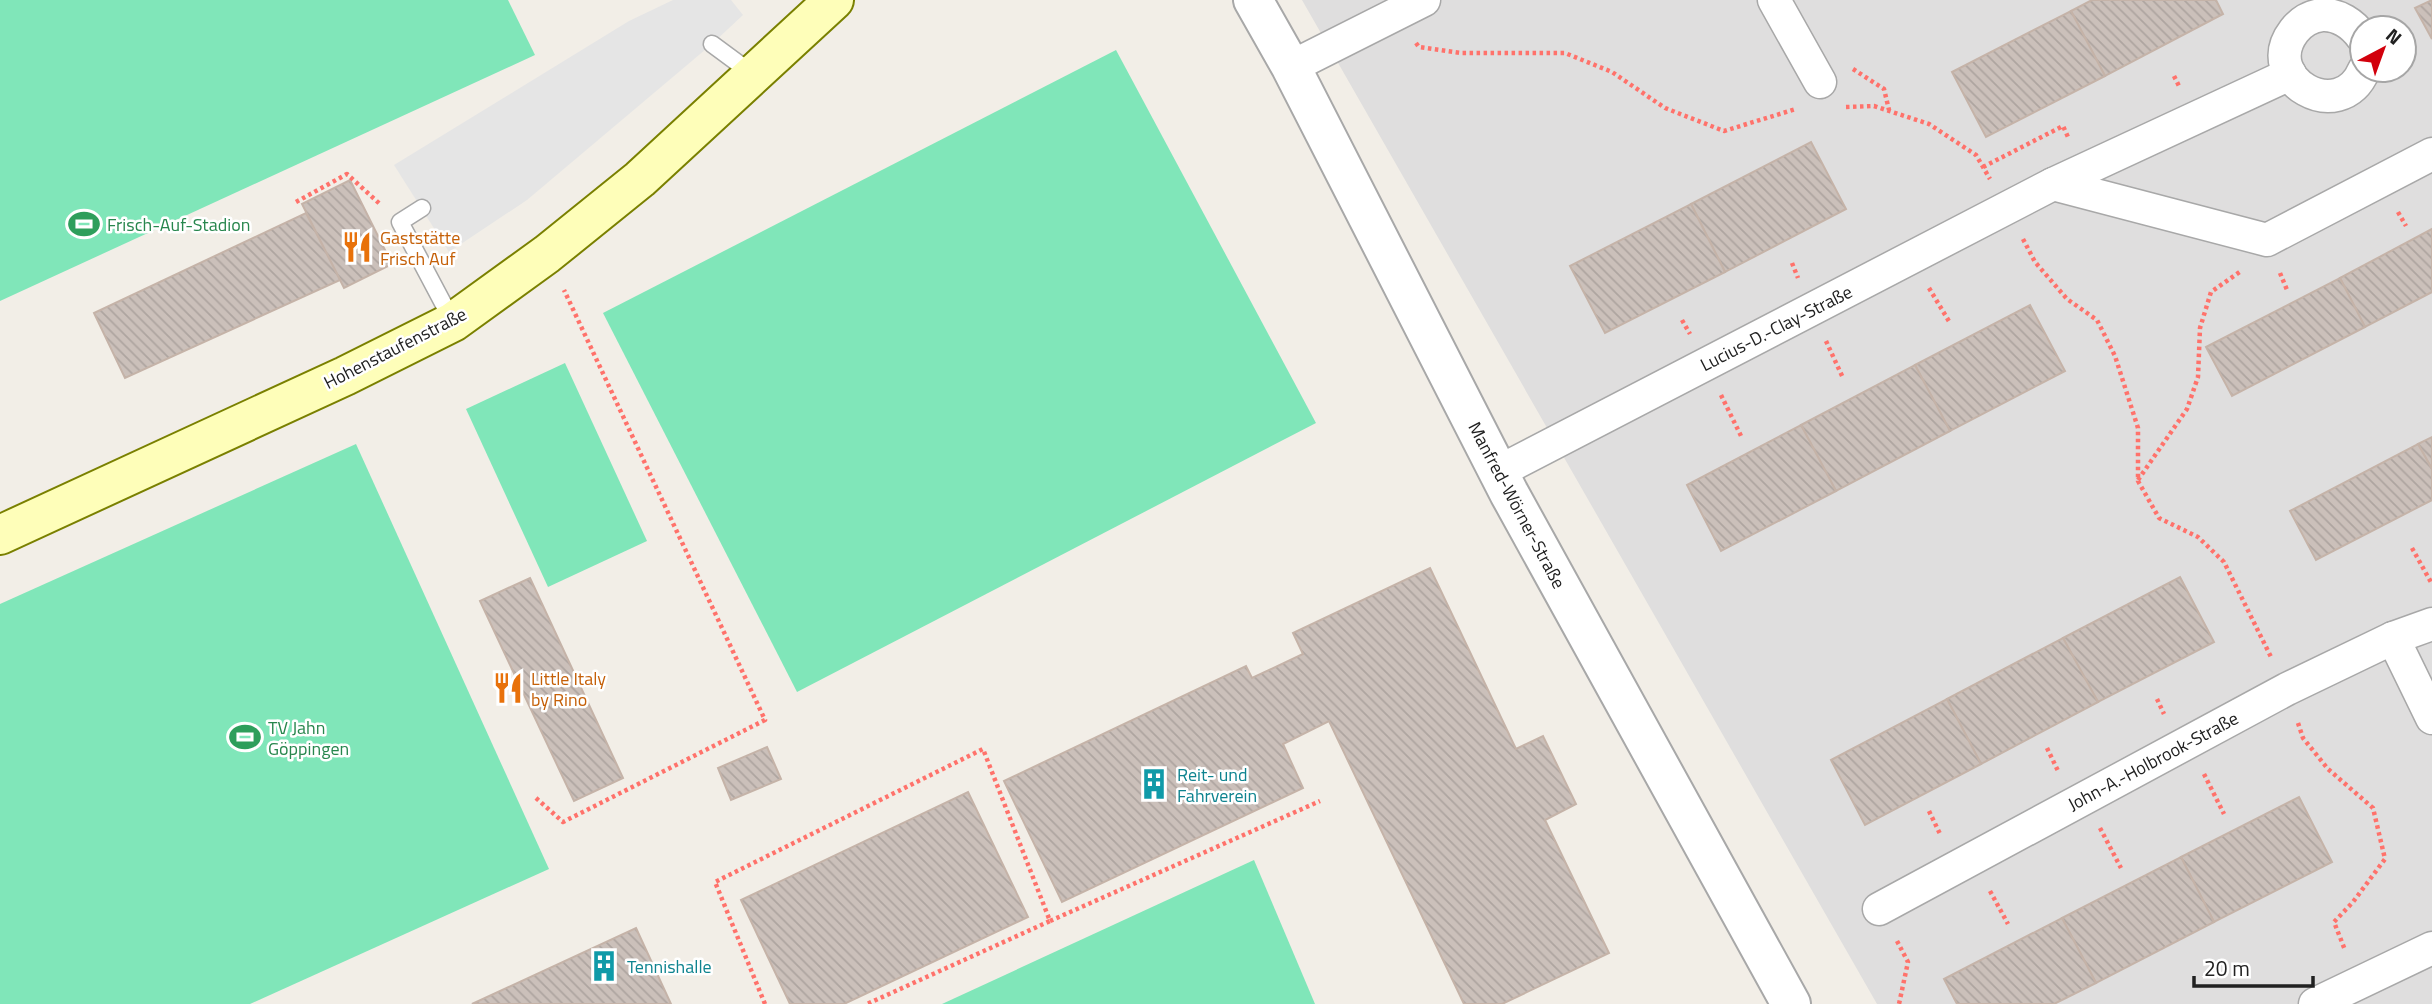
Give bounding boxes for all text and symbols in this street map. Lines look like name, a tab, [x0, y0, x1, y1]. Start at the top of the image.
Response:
north arrow	[2348, 14, 2418, 84]
text: N	[2380, 21, 2409, 51]
sports icon: Frisch-Auf-Stadion	[67, 207, 101, 241]
place label: Frisch-Auf-Stadion	[107, 211, 250, 238]
place label: Gaststätte Frisch Auf	[380, 224, 460, 272]
restaurant icon: Gaststätte Frisch Auf	[340, 230, 374, 264]
street label: Lucius-D.-Clay-Straße	[1695, 278, 1857, 378]
street label: Hohenstaufenstraße	[319, 300, 471, 396]
street label: Manfred-Wörner-Straße	[1462, 417, 1572, 593]
place label: Little Italy by Rino	[531, 665, 606, 713]
restaurant icon: Little Italy by Rino	[491, 671, 525, 705]
street label: John-A.-Holbrook-Straße	[2063, 705, 2243, 817]
place label: TV Jahn Göppingen	[268, 714, 349, 762]
sports icon: TV Jahn Göppingen	[228, 720, 262, 754]
place label: Reit- und Fahrverein	[1177, 761, 1257, 809]
building icon: Reit- und Fahrverein	[1137, 767, 1171, 801]
scale bar	[2194, 944, 2313, 988]
building icon: Tennishalle	[587, 949, 621, 983]
text: 20 m	[2204, 952, 2250, 984]
place label: Tennishalle	[627, 953, 712, 980]

